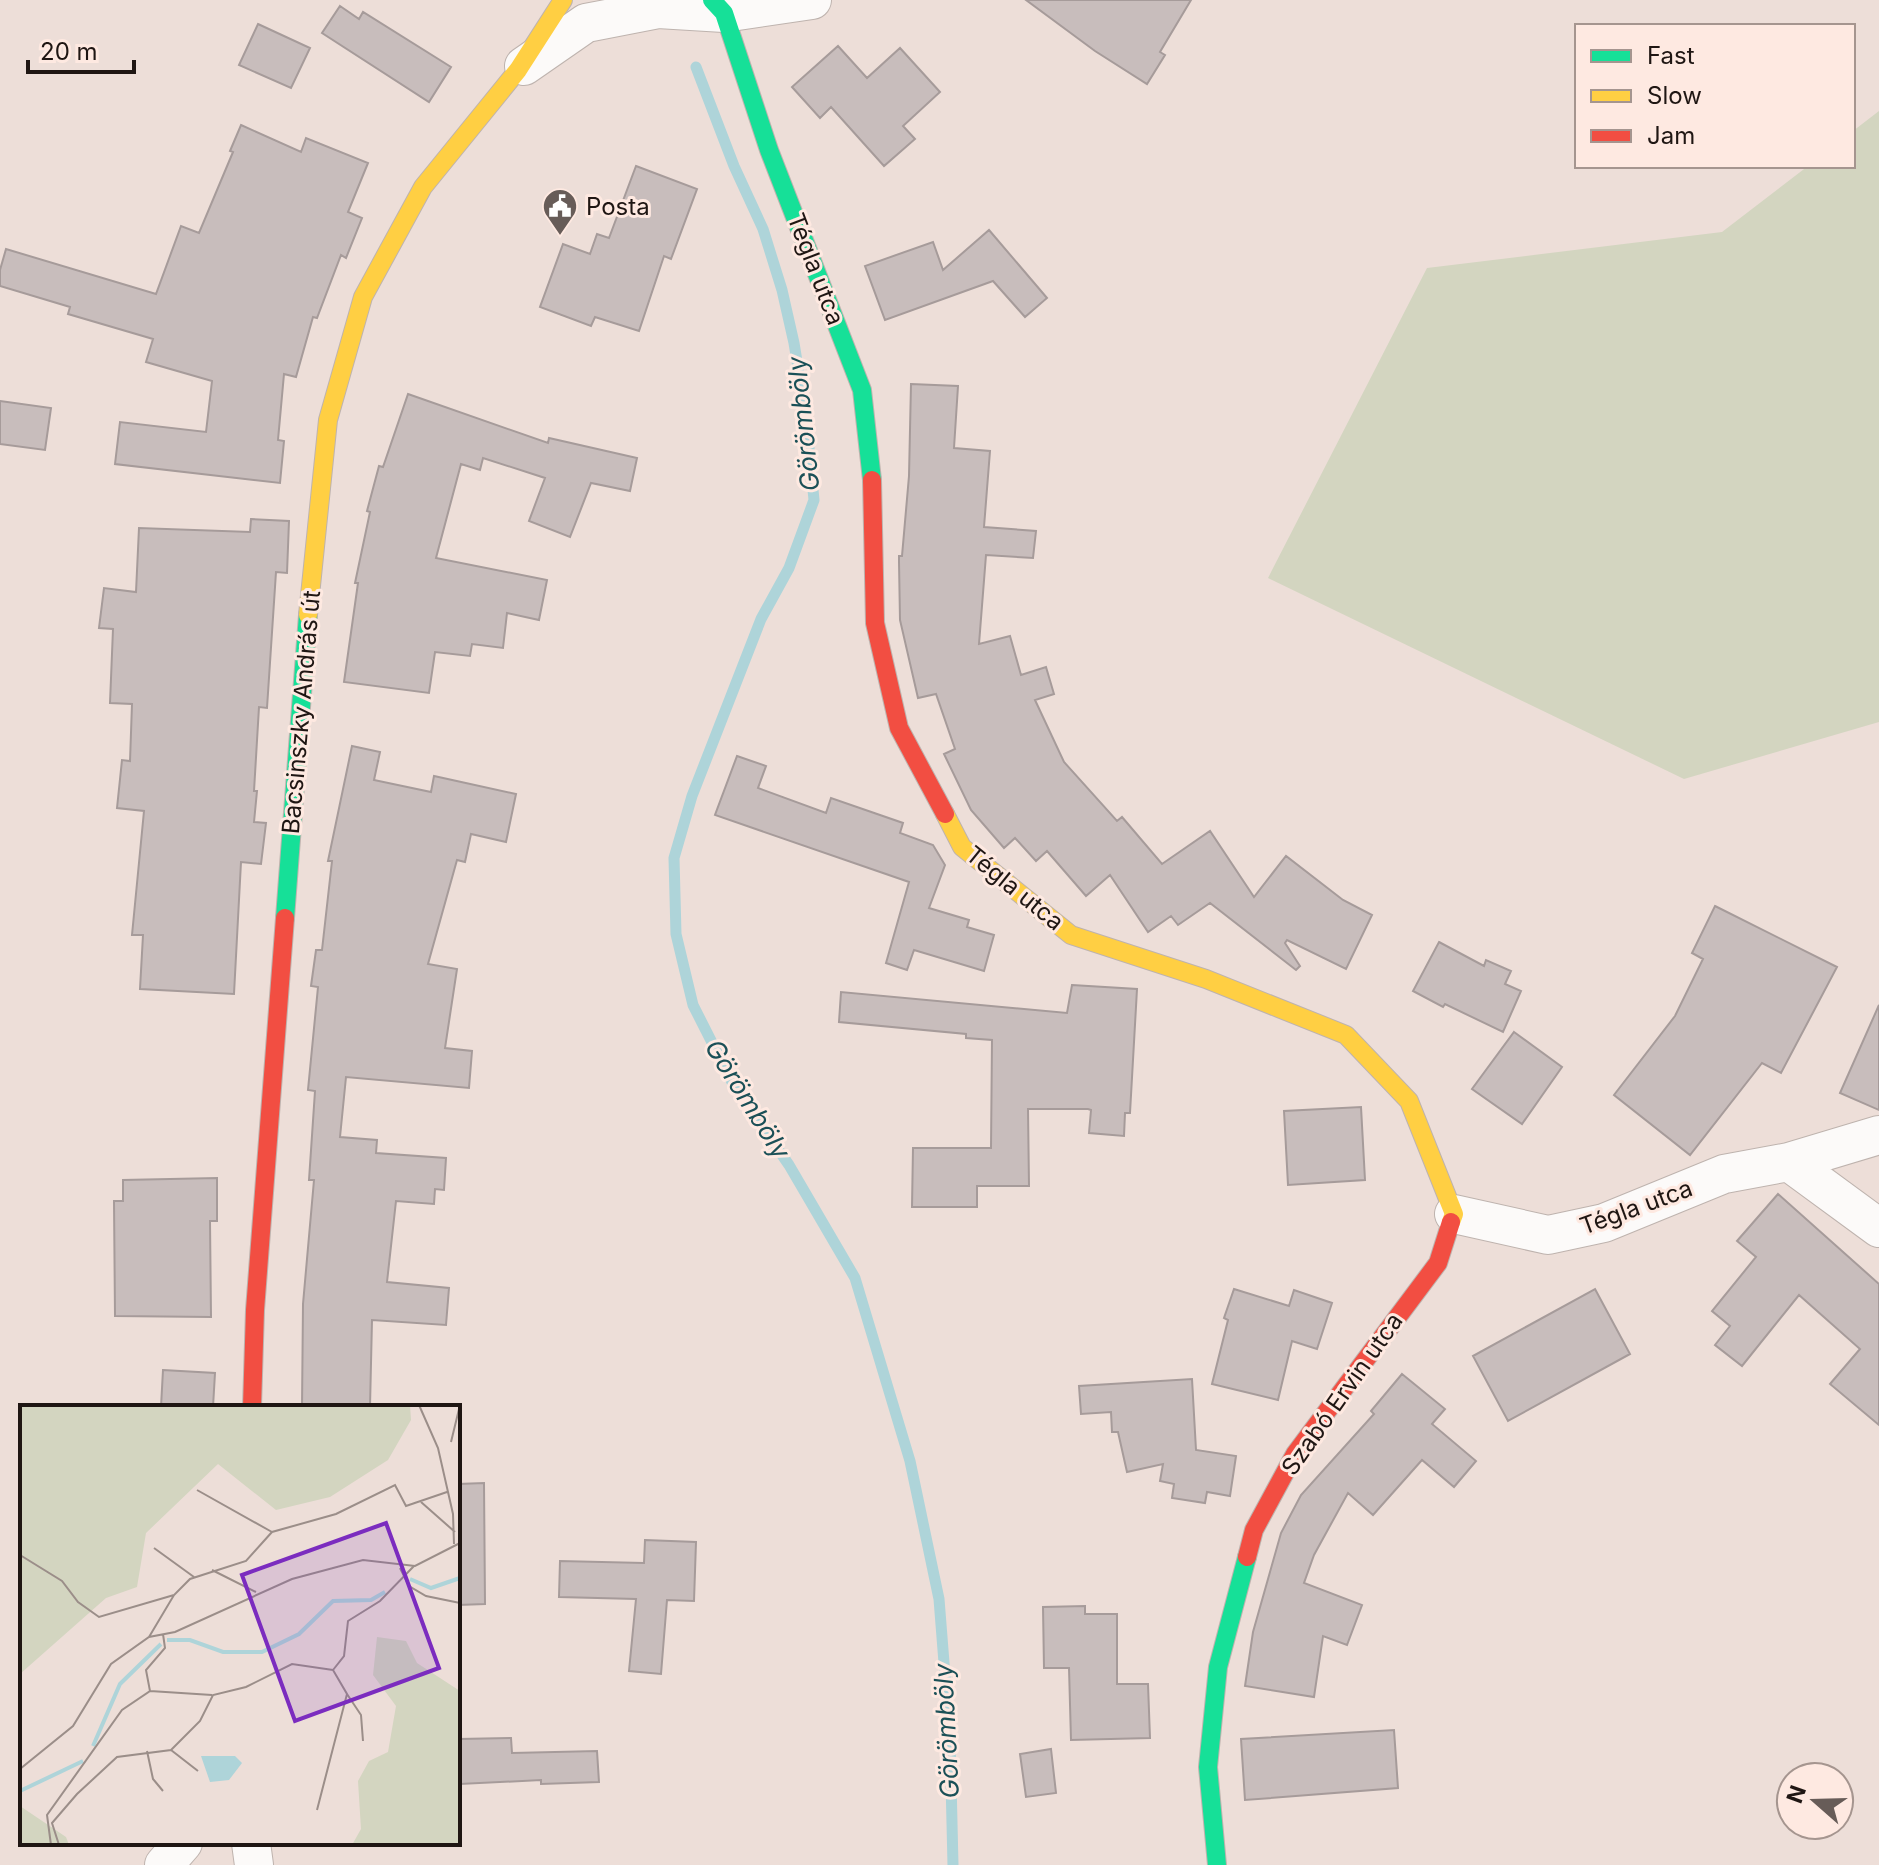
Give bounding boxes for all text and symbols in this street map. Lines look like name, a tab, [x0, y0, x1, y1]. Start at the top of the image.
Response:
scale bar	[28, 24, 134, 74]
legend	[1575, 24, 1855, 168]
text: 20 m	[40, 37, 98, 66]
text: Fast	[1647, 41, 1695, 70]
text: Slow	[1647, 81, 1702, 110]
text: Jam	[1647, 121, 1695, 150]
public building icon: Posta	[541, 187, 579, 237]
place label: Posta	[586, 192, 650, 221]
street label: Tégla utca	[781, 209, 851, 329]
water label: Görömböly	[780, 354, 825, 493]
street label: Bacsinszky András út	[276, 589, 326, 835]
street label: Tégla utca	[960, 840, 1070, 936]
water label: Görömböly	[699, 1033, 798, 1166]
street label: Tégla utca	[1576, 1173, 1696, 1241]
street label: Szabó Ervin utca	[1275, 1307, 1409, 1481]
inset map	[20, 1405, 460, 1845]
water label: Görömböly	[927, 1661, 965, 1799]
north arrow	[1775, 1761, 1855, 1841]
text: N	[1781, 1782, 1811, 1806]

